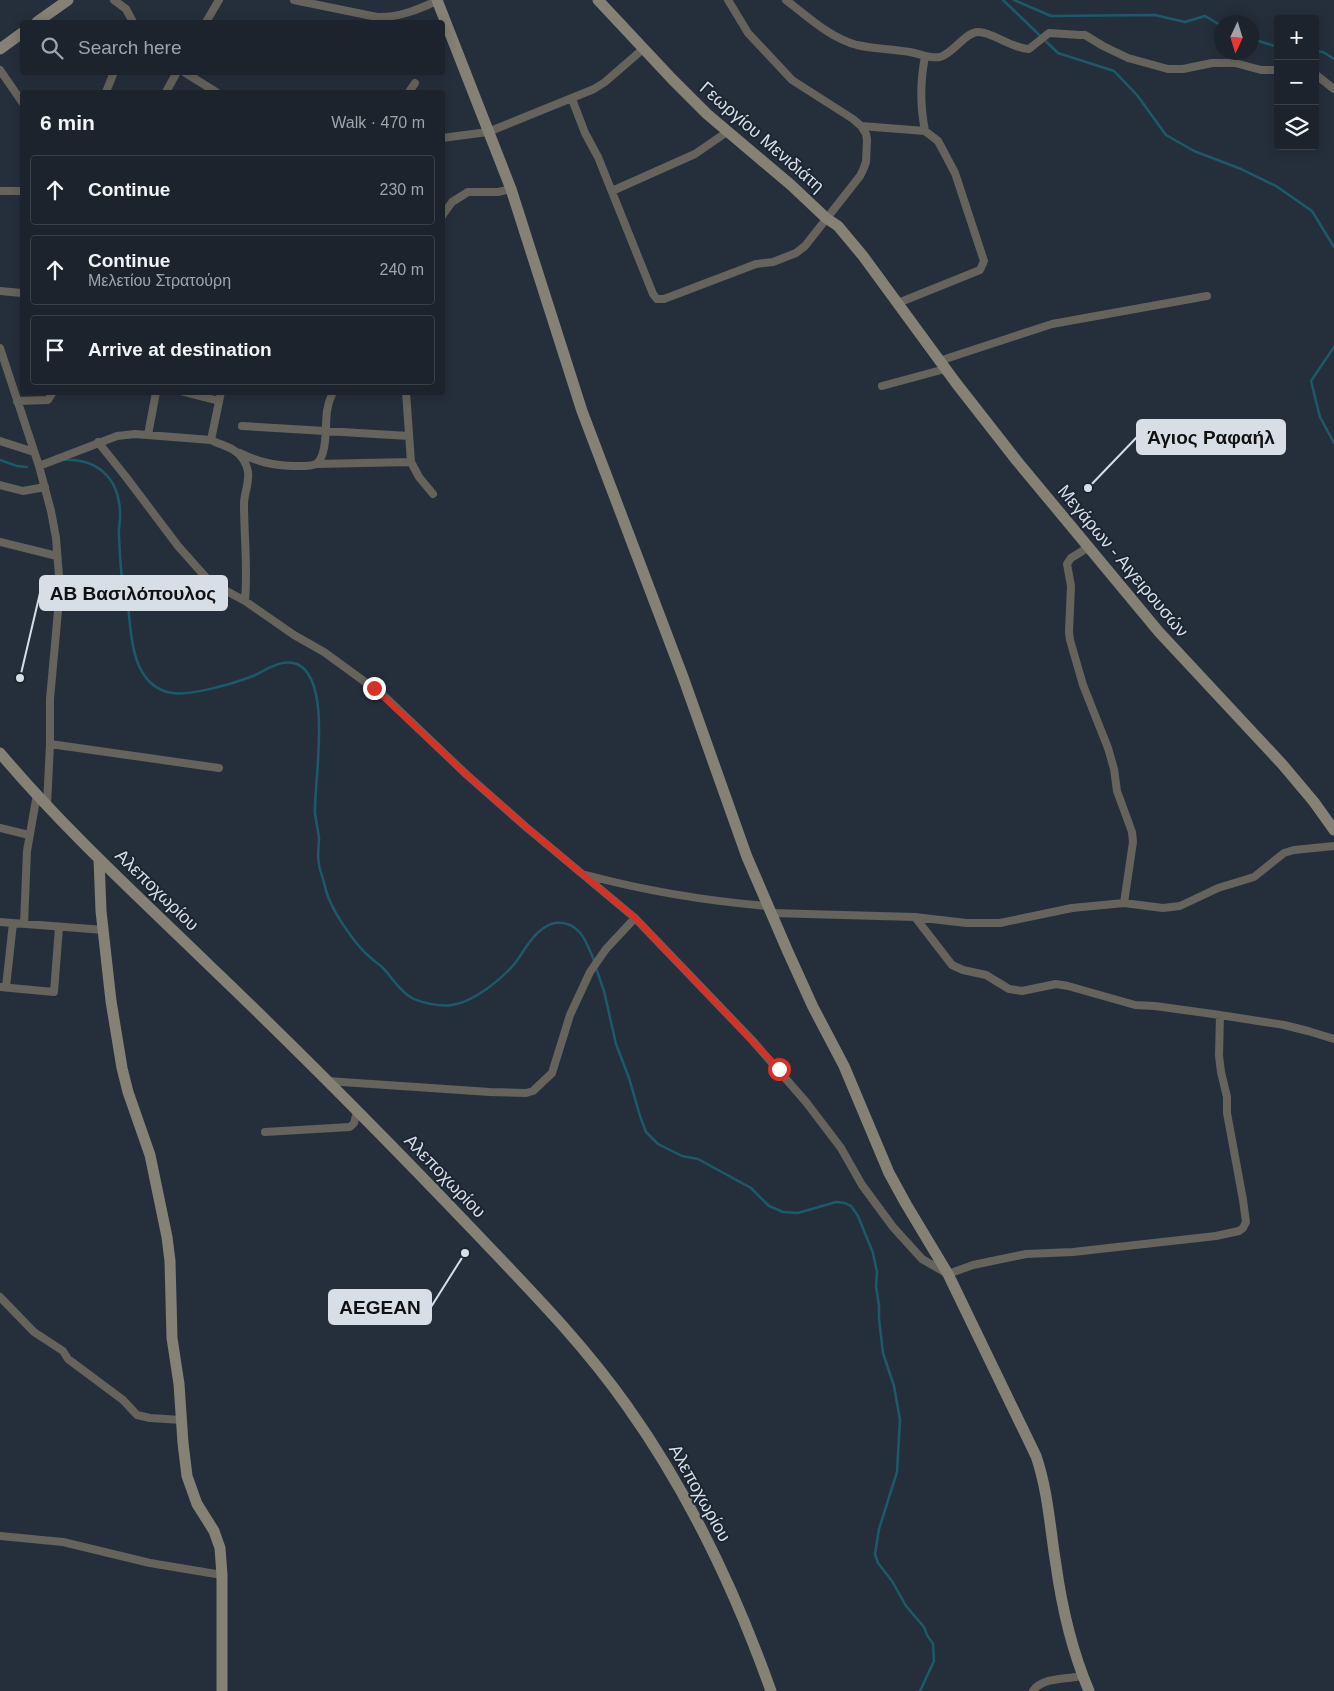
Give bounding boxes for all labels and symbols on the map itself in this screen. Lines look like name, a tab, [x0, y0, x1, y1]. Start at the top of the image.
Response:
north arrow	[1214, 15, 1259, 60]
street label: Γεωργίου Μενιδιάτη	[696, 78, 828, 196]
callout: Άγιος Ραφαήλ	[1137, 420, 1285, 454]
text: Άγιος Ραφαήλ	[1147, 427, 1275, 448]
street label: Μεγάρων - Αιγειρουσών	[1054, 481, 1192, 641]
callout: ΑΒ Βασιλόπουλος	[40, 576, 227, 610]
text: ΑΒ Βασιλόπουλος	[50, 583, 216, 604]
route end	[363, 677, 386, 700]
street label: Αλεποχωρίου	[111, 845, 203, 935]
route start	[768, 1058, 791, 1081]
street label: Αλεποχωρίου	[400, 1130, 490, 1222]
callout: AEGEAN	[329, 1290, 431, 1324]
text: AEGEAN	[339, 1297, 421, 1318]
street label: Αλεποχωρίου	[665, 1441, 735, 1545]

